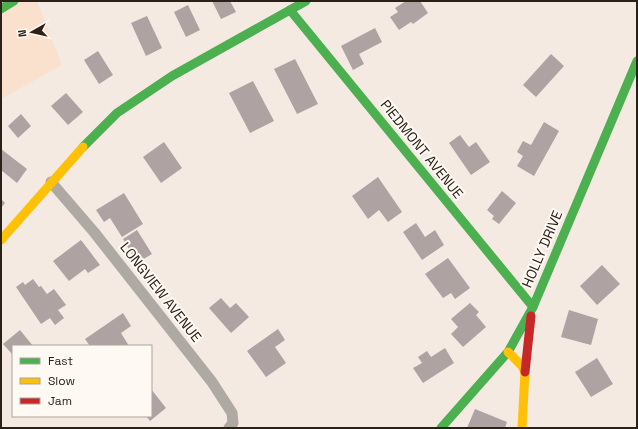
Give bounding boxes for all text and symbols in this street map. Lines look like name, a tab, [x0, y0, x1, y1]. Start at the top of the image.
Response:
north arrow	[12, 12, 52, 52]
text: N	[15, 29, 30, 38]
street label: PIEDMONT AVENUE	[377, 96, 468, 202]
street label: HOLLY DRIVE	[518, 208, 566, 290]
street label: LONGVIEW AVENUE	[116, 239, 206, 346]
legend	[12, 345, 152, 417]
text: Fast	[48, 353, 73, 369]
text: Slow	[48, 373, 75, 389]
text: Jam	[48, 393, 72, 409]

